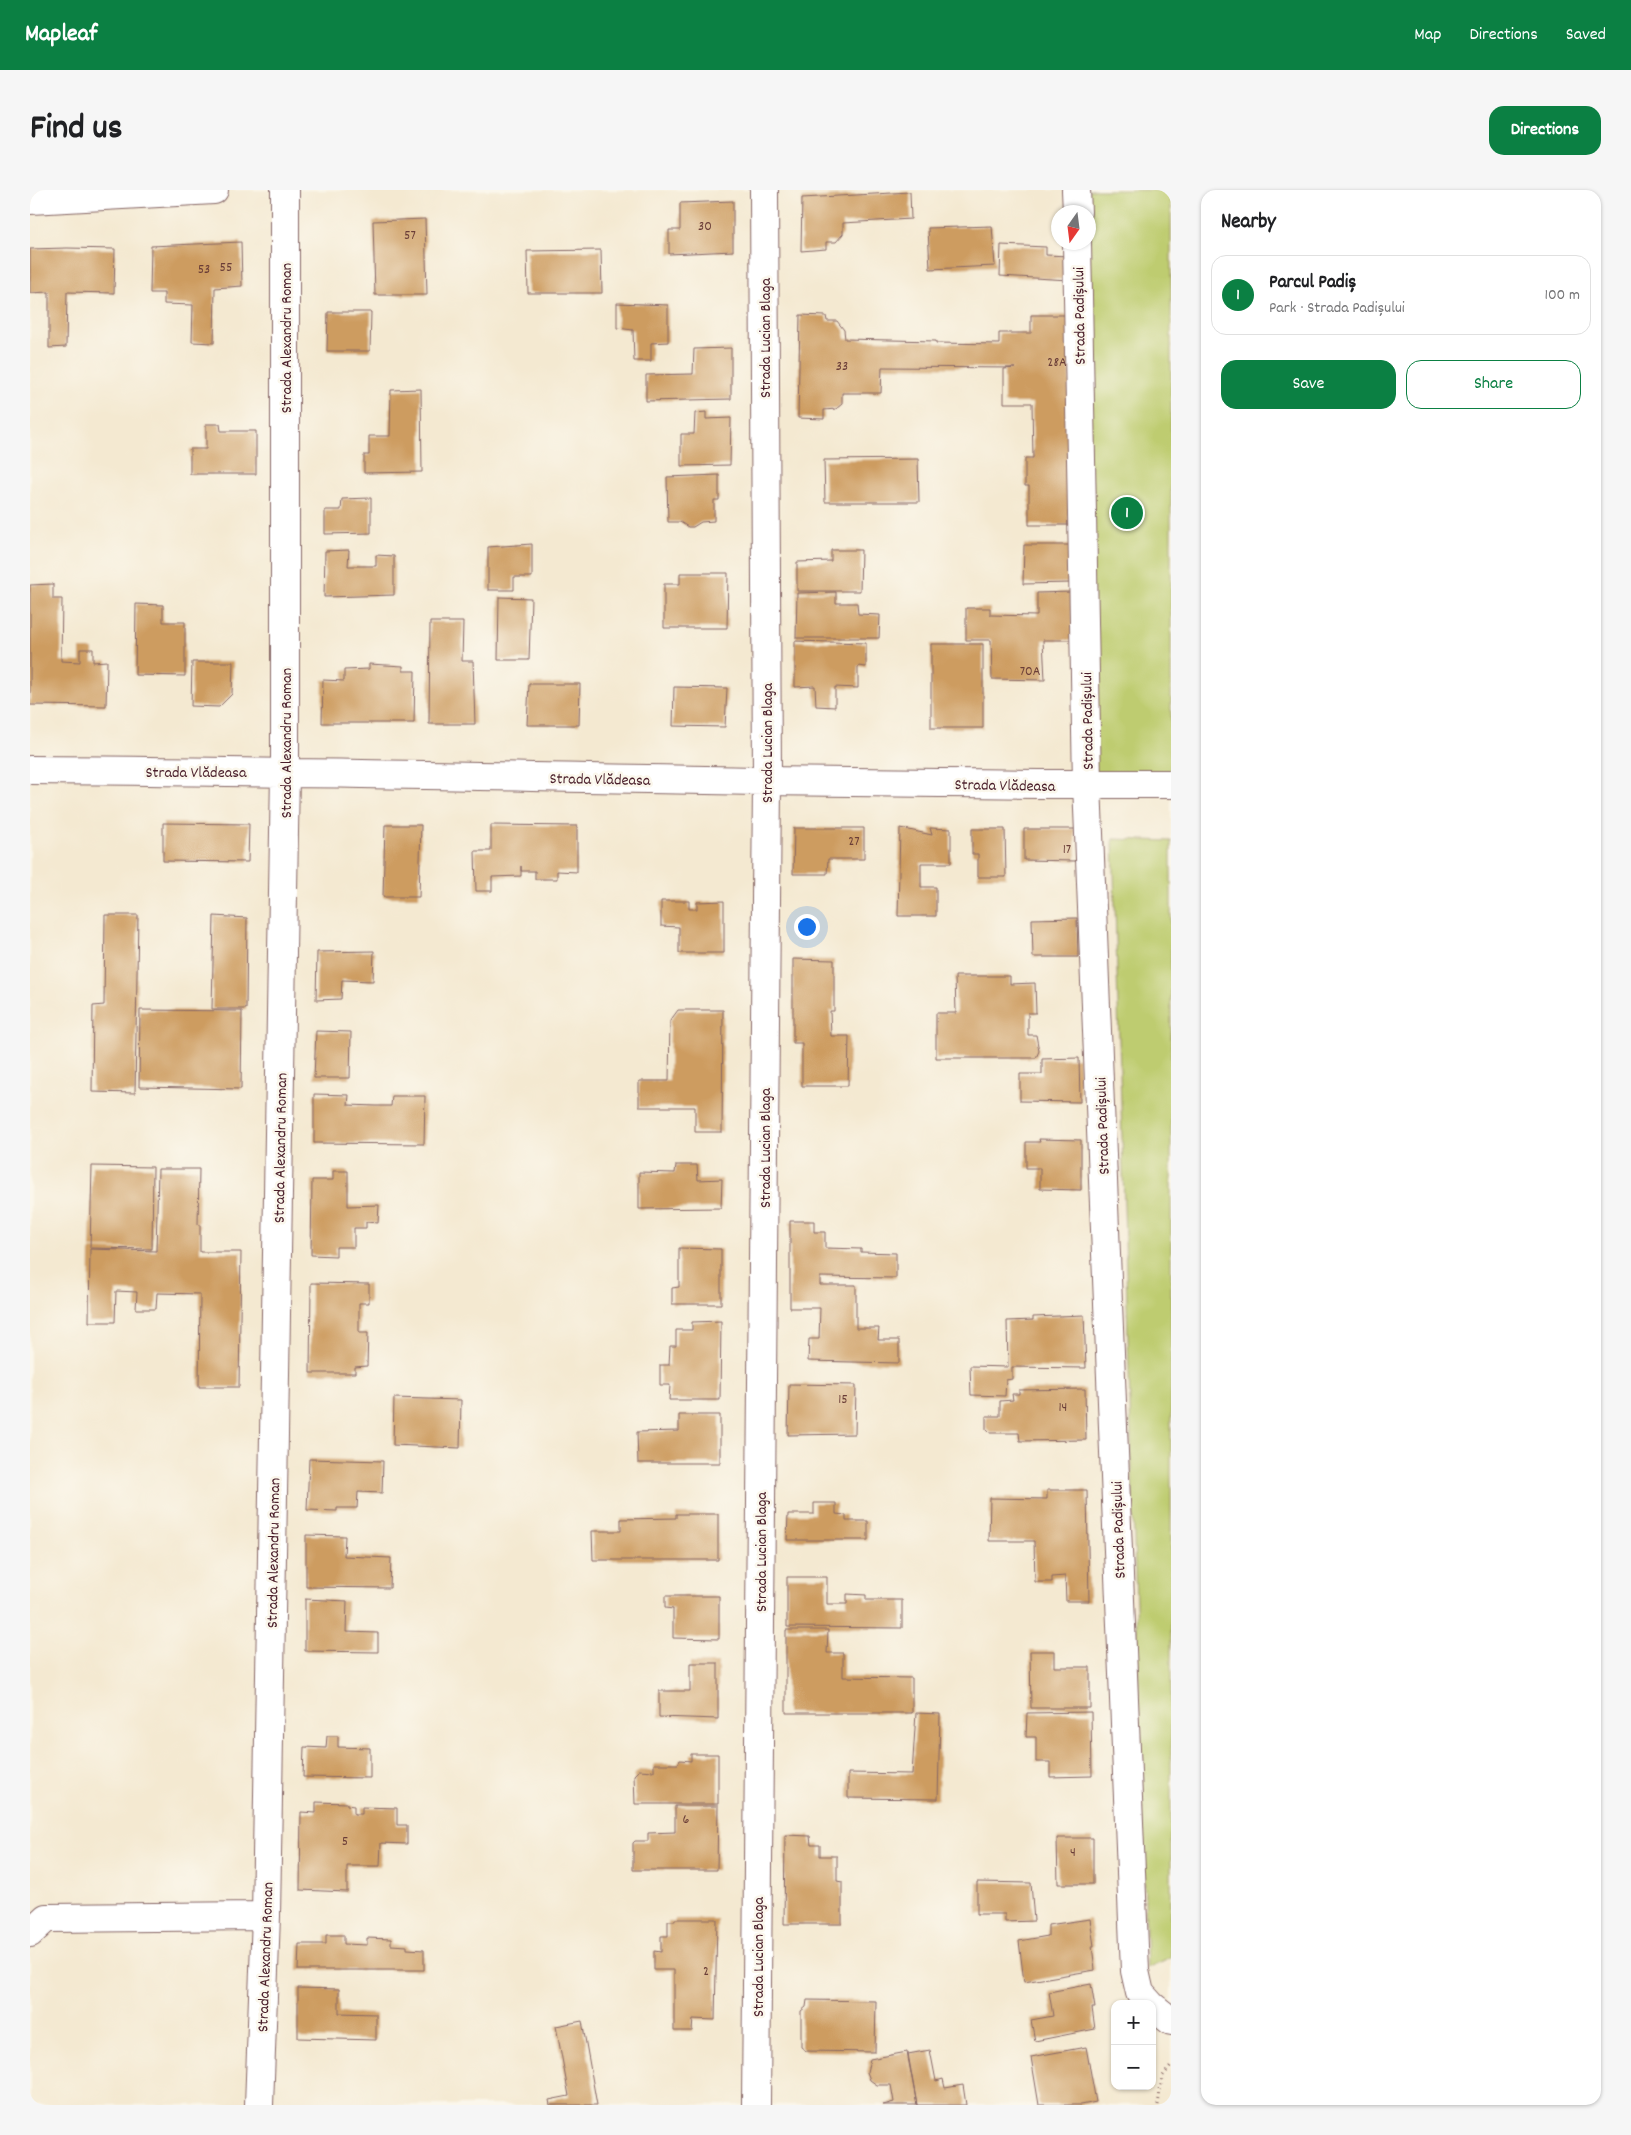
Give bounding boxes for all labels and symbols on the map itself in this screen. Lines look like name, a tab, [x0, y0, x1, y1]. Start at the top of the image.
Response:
north arrow	[1051, 205, 1096, 250]
house number: 30	[698, 217, 712, 237]
house number: 57	[404, 226, 416, 246]
house number: 55	[220, 258, 232, 278]
house number: 53	[198, 260, 210, 280]
street label: Strada Alexandru Roman	[276, 263, 299, 413]
street label: Strada Padișului	[1068, 267, 1093, 365]
street label: Strada Lucian Blaga	[755, 278, 778, 398]
house number: 28A	[1047, 353, 1067, 373]
house number: 33	[836, 357, 848, 377]
pin: 1	[1111, 494, 1143, 532]
house number: 70A	[1020, 662, 1041, 682]
street label: Strada Alexandru Roman	[276, 668, 299, 818]
street label: Strada Padișului	[1076, 672, 1101, 770]
street label: Strada Lucian Blaga	[757, 683, 780, 803]
street label: Strada Vlădeasa	[146, 762, 247, 785]
street label: Strada Vlădeasa	[549, 768, 651, 793]
street label: Strada Vlădeasa	[954, 774, 1056, 799]
house number: 27	[848, 832, 860, 852]
house number: 17	[1063, 840, 1071, 860]
your location	[794, 914, 820, 940]
street label: Strada Alexandru Roman	[269, 1073, 294, 1223]
street label: Strada Padișului	[1090, 1077, 1117, 1175]
street label: Strada Lucian Blaga	[755, 1088, 778, 1208]
house number: 15	[838, 1390, 848, 1410]
house number: 14	[1059, 1398, 1067, 1418]
street label: Strada Alexandru Roman	[262, 1478, 287, 1628]
street label: Strada Padișului	[1106, 1481, 1133, 1579]
street label: Strada Lucian Blaga	[751, 1492, 774, 1612]
house number: 6	[683, 1810, 690, 1830]
house number: 5	[342, 1832, 348, 1852]
house number: 4	[1070, 1843, 1076, 1863]
street label: Strada Alexandru Roman	[252, 1882, 281, 2033]
street label: Strada Lucian Blaga	[748, 1897, 771, 2017]
house number: 2	[703, 1962, 709, 1982]

